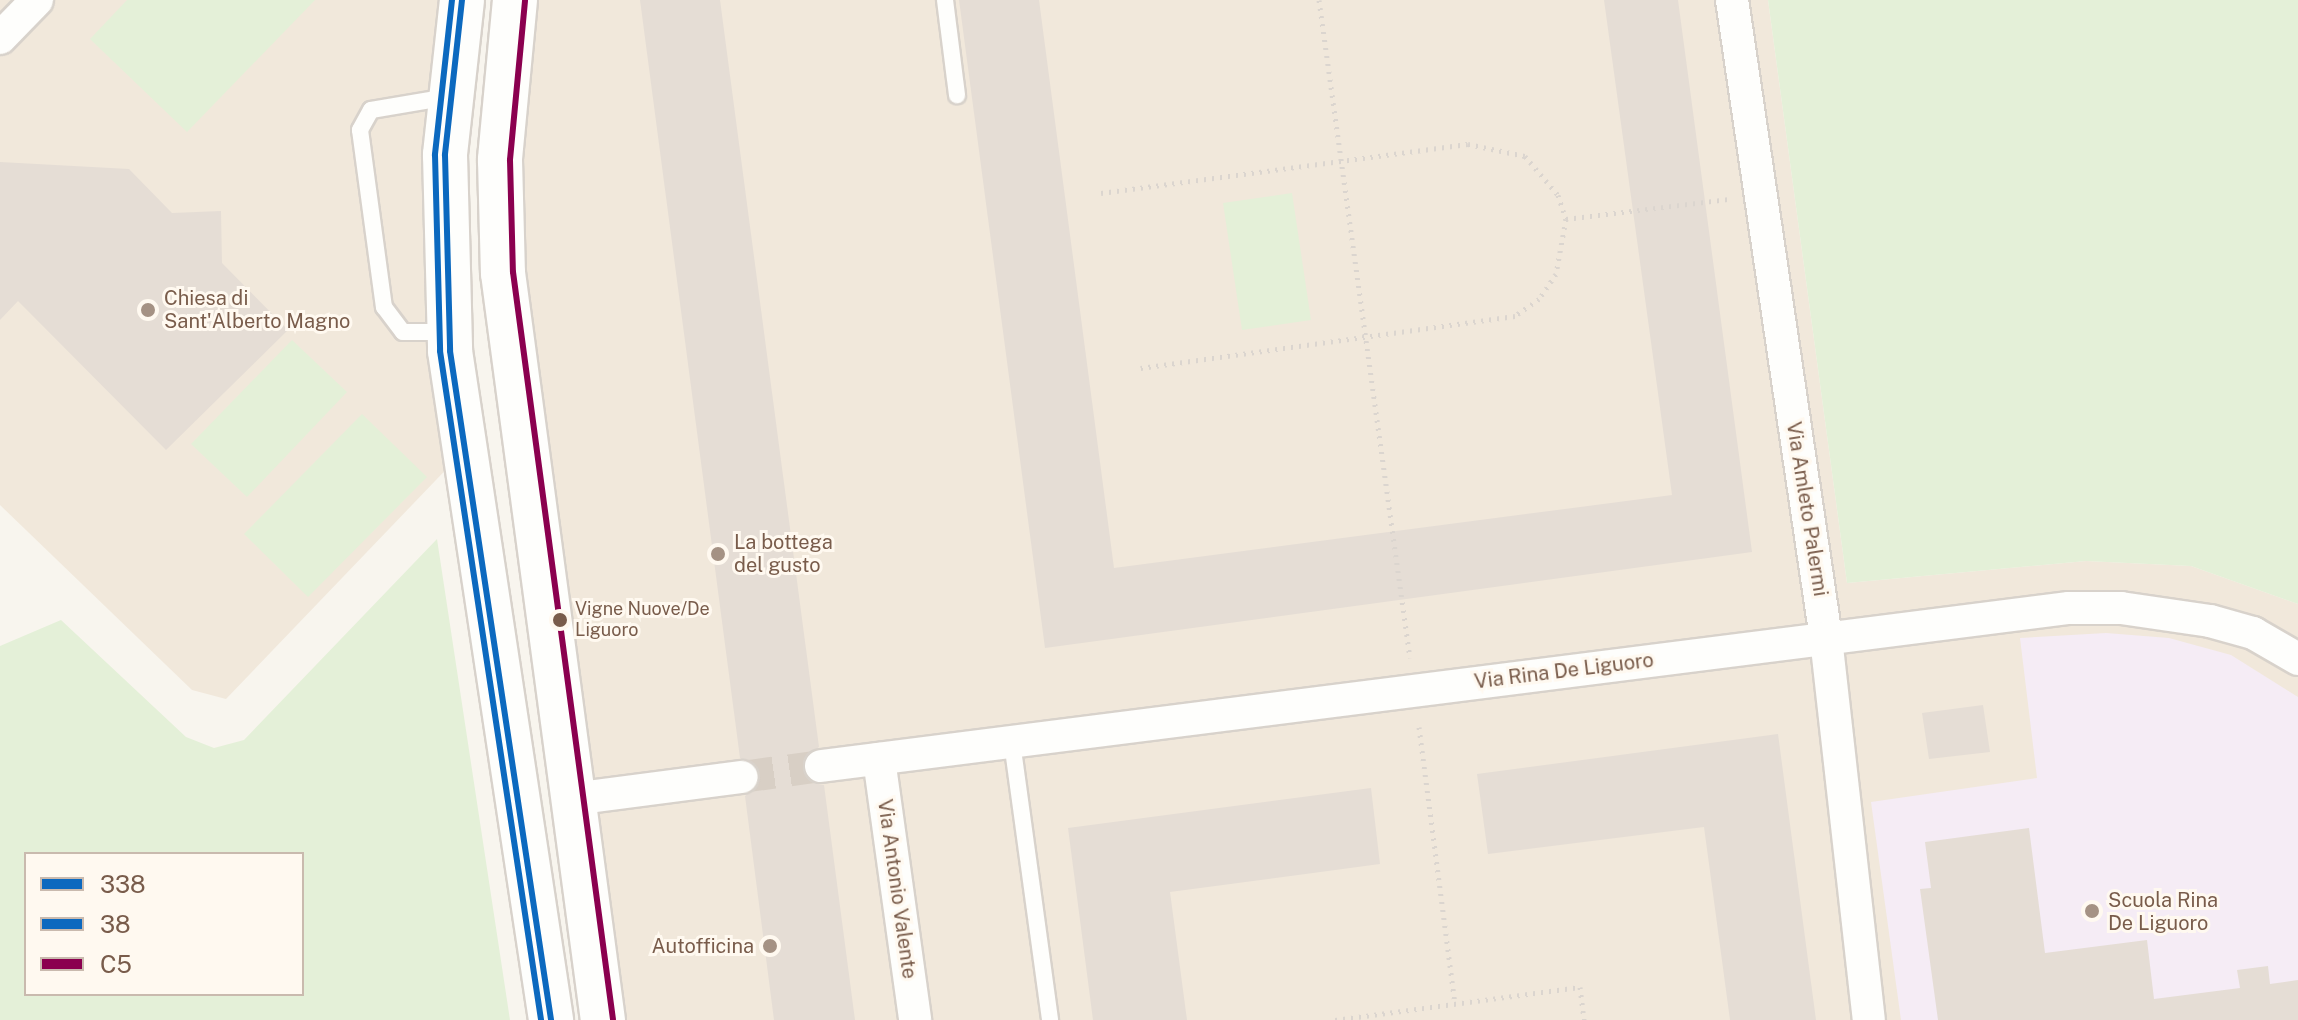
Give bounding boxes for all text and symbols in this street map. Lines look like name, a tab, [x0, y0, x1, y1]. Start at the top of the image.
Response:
place label: Chiesa di Sant'Alberto Magno	[164, 286, 350, 333]
marker: Chiesa di Sant'Alberto Magno	[139, 301, 157, 319]
street label: Via Amleto Palermi	[1781, 420, 1833, 598]
place label: La bottega del gusto	[734, 530, 833, 577]
marker: La bottega del gusto	[709, 545, 727, 563]
place label: Vigne Nuove/De Liguoro	[575, 599, 710, 642]
marker: Vigne Nuove/De Liguoro	[552, 612, 568, 628]
street label: Via Rina De Liguoro	[1473, 648, 1655, 694]
street label: Via Antonio Valente	[872, 797, 922, 981]
legend	[24, 852, 304, 996]
text: 338	[100, 870, 145, 898]
place label: Scuola Rina De Liguoro	[2108, 888, 2218, 935]
marker: Scuola Rina De Liguoro	[2083, 902, 2101, 920]
text: 38	[100, 910, 131, 938]
place label: Autofficina	[651, 934, 754, 958]
marker: Autofficina	[761, 937, 779, 955]
text: C5	[100, 950, 132, 978]

